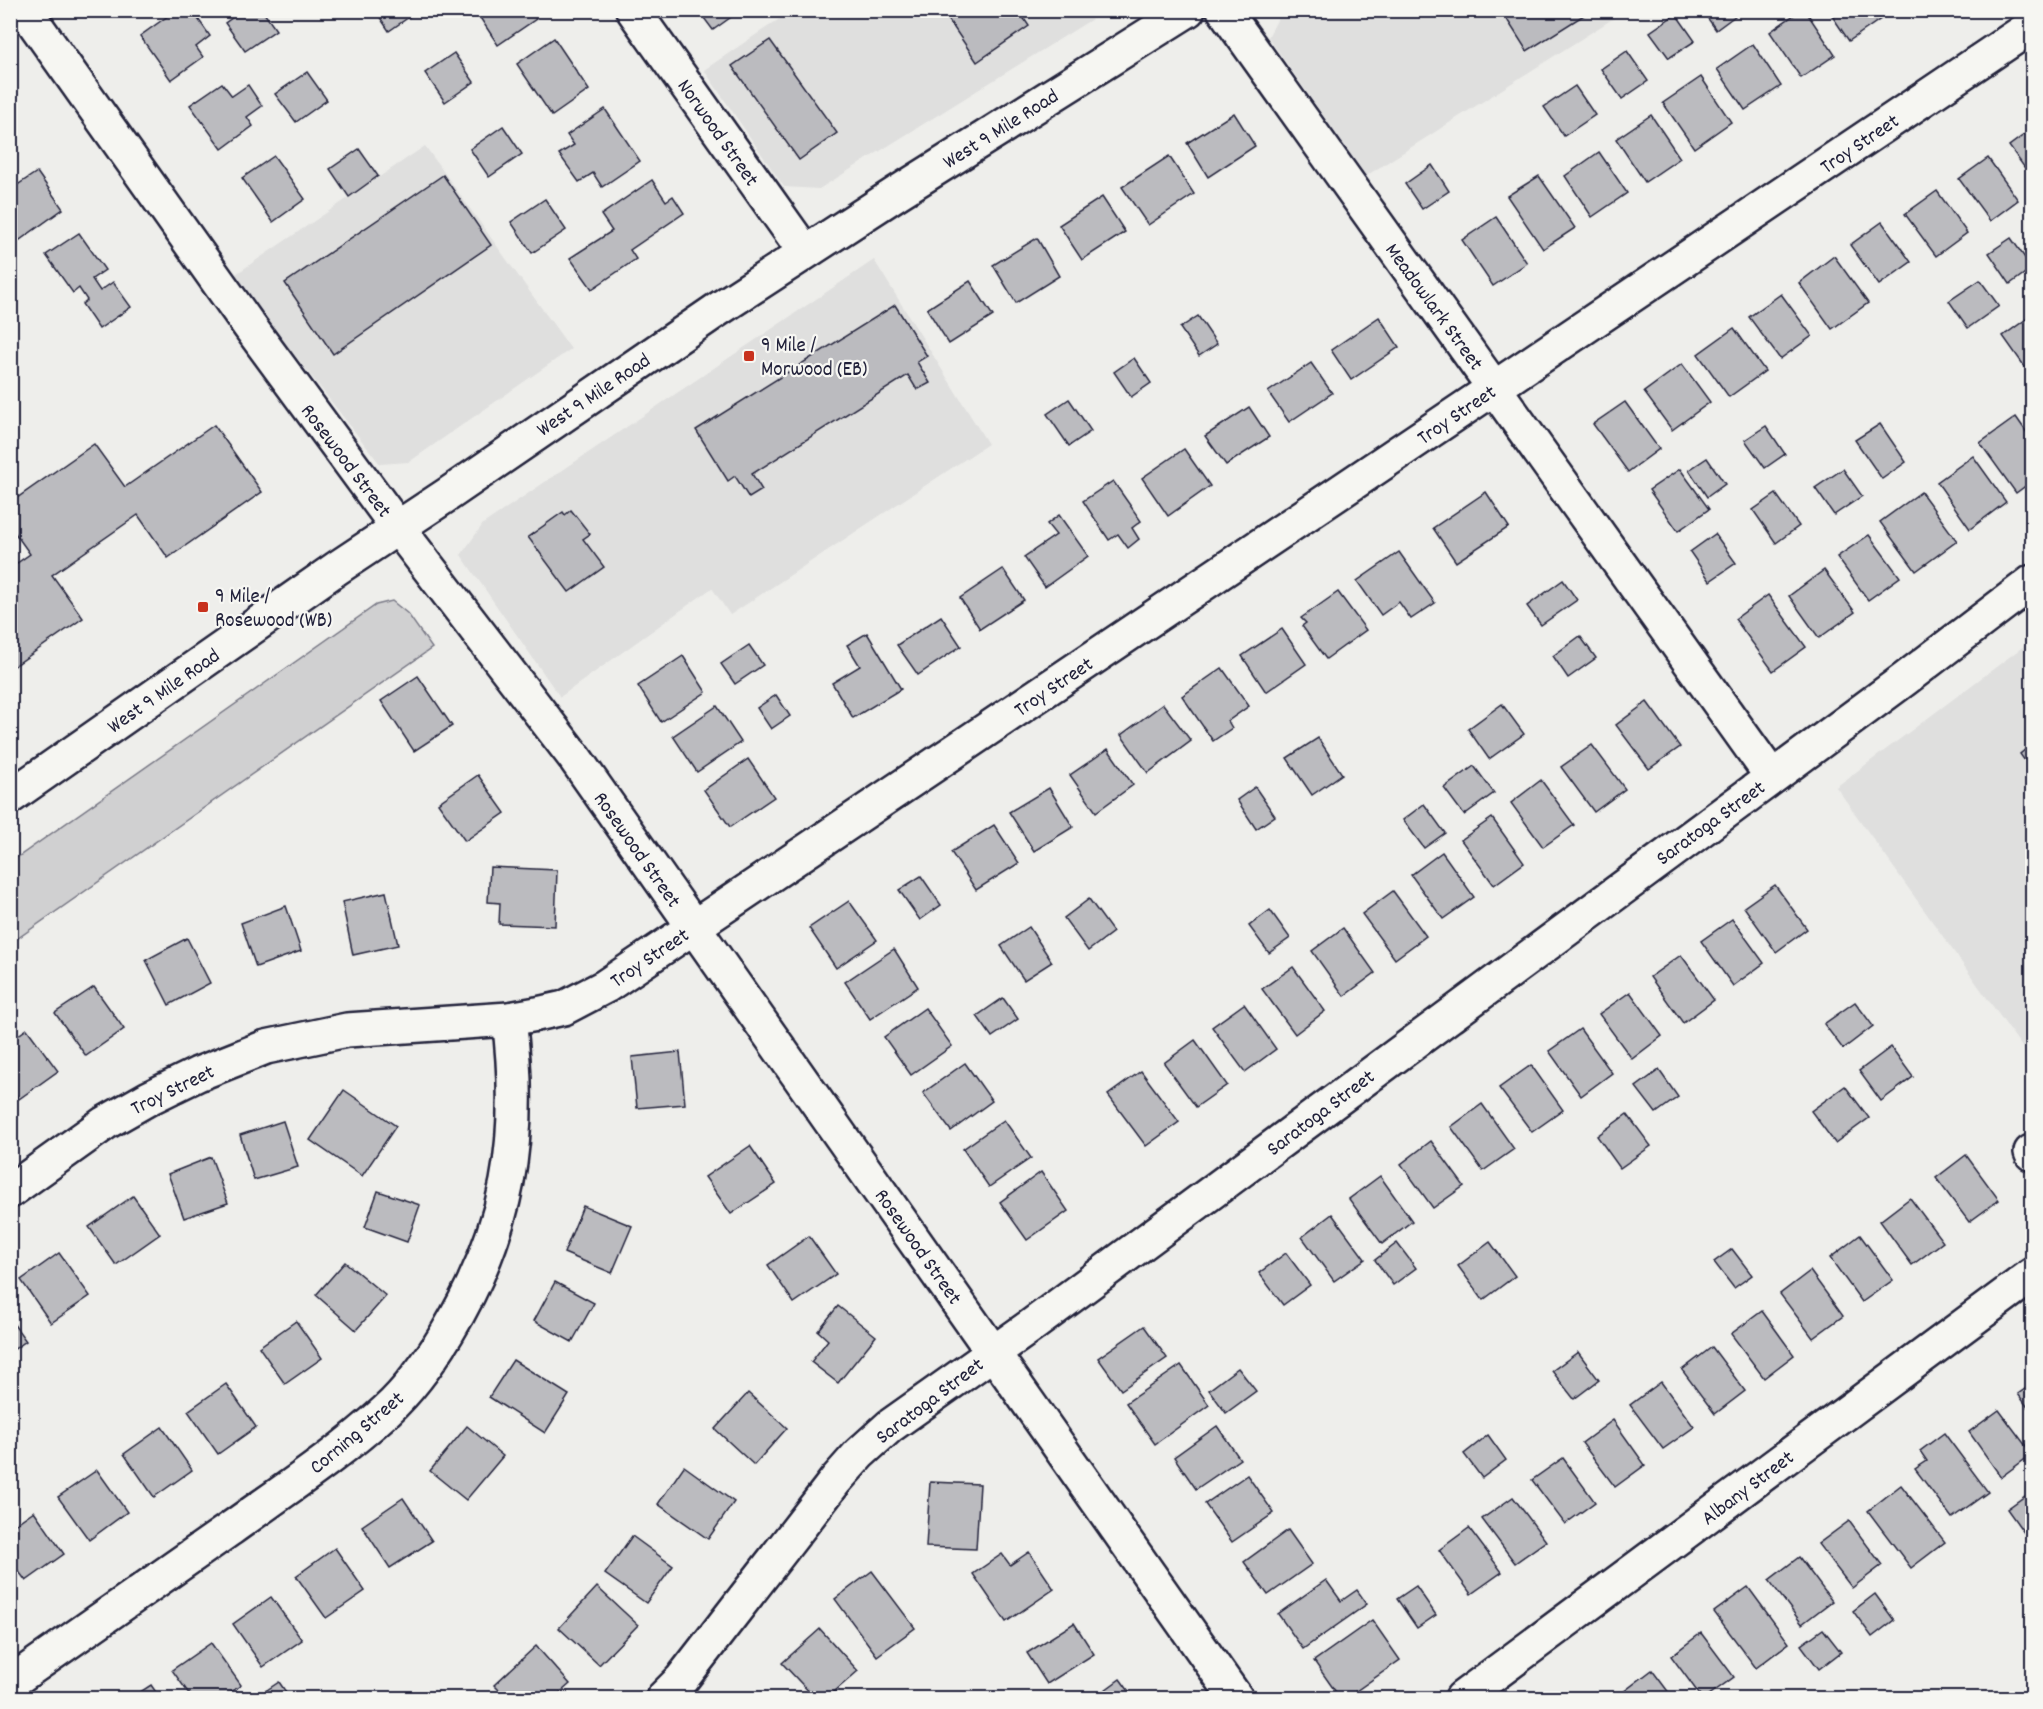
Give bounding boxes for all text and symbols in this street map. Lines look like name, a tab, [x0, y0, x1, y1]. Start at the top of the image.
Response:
street label: Norwood Street	[668, 74, 765, 194]
street label: West 9 Mile Road	[938, 83, 1065, 178]
street label: Troy Street	[1815, 108, 1907, 183]
street label: Meadowlark Street	[1376, 238, 1489, 378]
place label: 9 Mile / Morwood (EB)	[761, 332, 867, 386]
street label: West 9 Mile Road	[532, 347, 658, 446]
marker: 9 Mile / Morwood (EB)	[742, 349, 756, 363]
street label: Troy Street	[1412, 379, 1504, 454]
street label: Rosewood Street	[292, 399, 398, 525]
place label: 9 Mile / Rosewood (WB)	[215, 583, 332, 637]
marker: 9 Mile / Rosewood (WB)	[196, 600, 210, 614]
street label: West 9 Mile Road	[102, 642, 227, 742]
street label: Troy Street	[1009, 651, 1101, 726]
street label: Saratoga Street	[1651, 774, 1773, 874]
street label: Rosewood Street	[584, 787, 687, 915]
street label: Troy Street	[605, 922, 697, 997]
street label: Troy Street	[126, 1058, 221, 1125]
street label: Saratoga Street	[1261, 1064, 1382, 1165]
street label: Rosewood Street	[865, 1184, 968, 1312]
street label: Saratoga Street	[870, 1352, 991, 1453]
street label: Corning Street	[304, 1385, 412, 1483]
street label: Albany Street	[1696, 1444, 1802, 1534]

